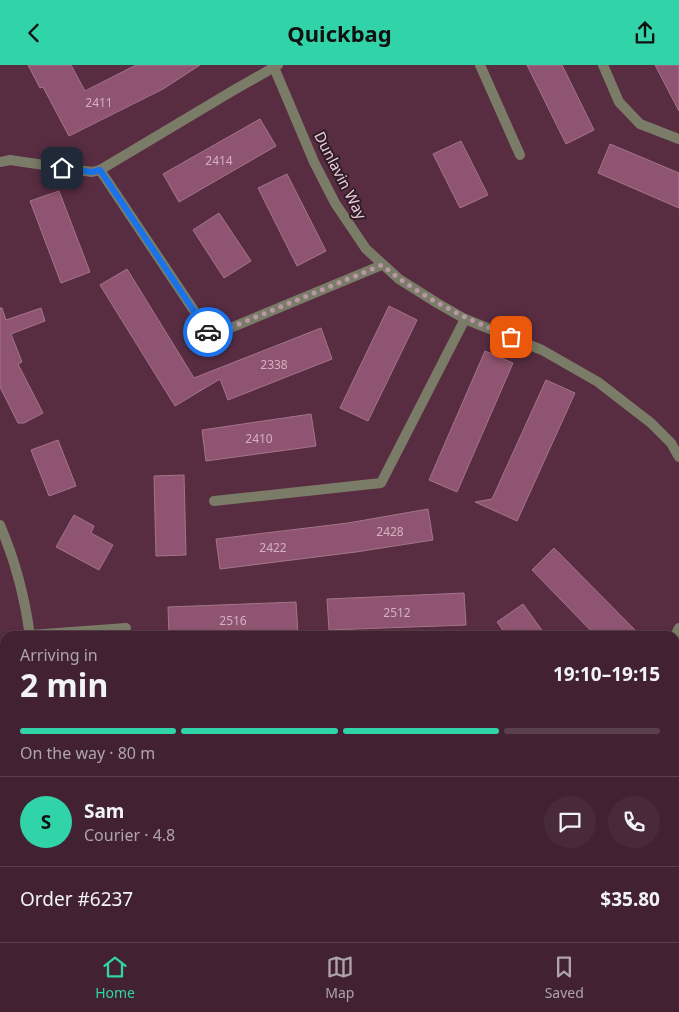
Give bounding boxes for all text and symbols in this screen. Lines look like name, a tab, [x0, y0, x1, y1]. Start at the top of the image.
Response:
text: Quickbag	[287, 18, 392, 48]
icon: back	[20, 19, 48, 47]
icon: share	[631, 19, 659, 47]
house number: 2411	[85, 94, 113, 111]
street label: Dunlavin Way	[310, 128, 372, 223]
pin	[41, 147, 83, 189]
house number: 2414	[205, 152, 233, 169]
icon: home	[48, 154, 76, 182]
courier	[183, 307, 233, 357]
pin	[490, 316, 532, 358]
icon: car	[194, 318, 222, 346]
icon: bag	[497, 323, 525, 351]
house number: 2338	[260, 356, 288, 373]
house number: 2410	[245, 430, 273, 447]
house number: 2428	[376, 523, 404, 540]
house number: 2422	[259, 539, 287, 556]
house number: 2512	[383, 604, 411, 621]
house number: 2516	[219, 612, 247, 629]
text: Arriving in	[20, 644, 98, 666]
text: 19:10–19:15	[553, 661, 660, 687]
text: 2 min	[20, 663, 108, 706]
text: On the way · 80 m	[20, 742, 155, 764]
button: chat	[544, 796, 596, 848]
button: phone	[608, 796, 660, 848]
text: Sam	[84, 798, 124, 824]
text: S	[41, 809, 51, 835]
text: Courier · 4.8	[84, 824, 175, 846]
text: Order #6237	[20, 886, 133, 912]
text: $35.80	[600, 886, 660, 912]
tab: Home	[95, 953, 135, 1002]
tab: Map	[325, 953, 354, 1002]
tab: Saved	[545, 953, 584, 1002]

